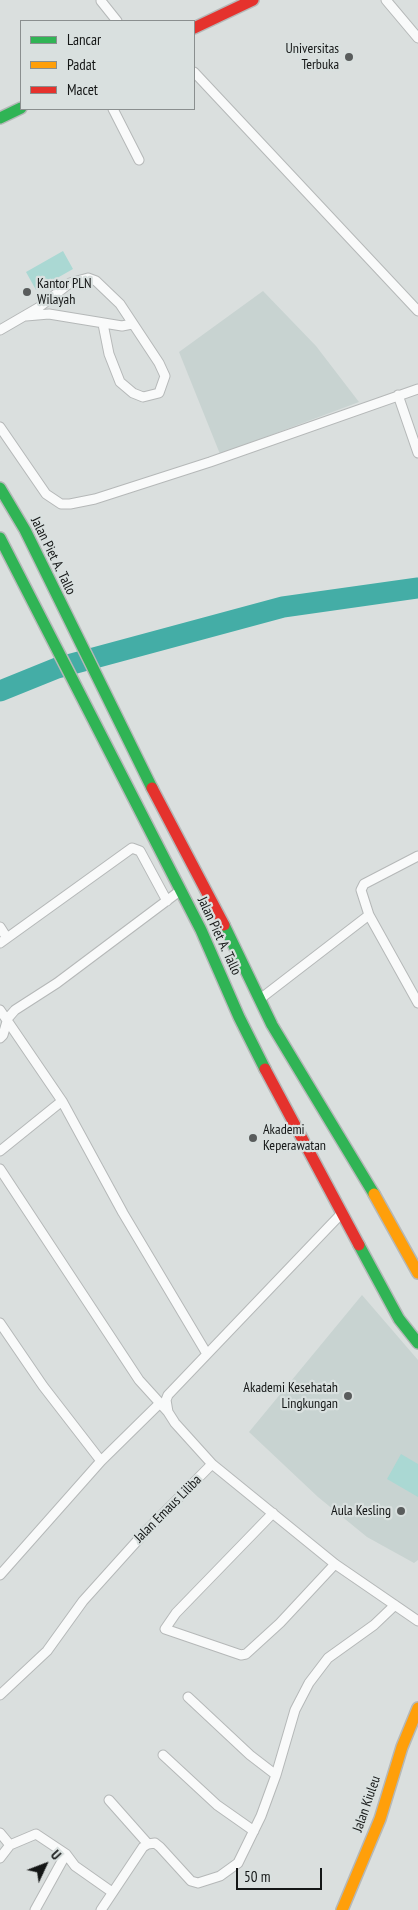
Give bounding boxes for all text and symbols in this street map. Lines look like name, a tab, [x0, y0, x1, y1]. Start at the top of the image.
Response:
legend	[20, 20, 195, 110]
text: Lancar	[67, 30, 101, 49]
place label: Universitas Terbuka	[286, 41, 339, 74]
marker: Universitas Terbuka	[343, 51, 355, 63]
text: Padat	[67, 55, 96, 74]
text: Macet	[67, 80, 98, 99]
place label: Kantor PLN Wilayah	[37, 276, 92, 308]
marker: Kantor PLN Wilayah	[21, 286, 33, 298]
street label: Jalan Piet A. Tallo	[27, 514, 79, 598]
street label: Jalan Piet A. Tallo	[194, 894, 244, 978]
place label: Akademi Keperawatan	[263, 1122, 326, 1154]
marker: Akademi Keperawatan	[247, 1132, 259, 1144]
place label: Akademi Kesehatah Lingkungan	[243, 1380, 338, 1412]
marker: Akademi Kesehatah Lingkungan	[342, 1390, 354, 1402]
street label: Jalan Emaus Liliba	[131, 1472, 205, 1546]
place label: Aula Kesling	[331, 1503, 391, 1519]
marker: Aula Kesling	[395, 1505, 407, 1517]
street label: Jalan Kiuleu	[350, 1774, 384, 1834]
north arrow	[20, 1840, 70, 1890]
text: U	[47, 1846, 65, 1864]
scale bar	[238, 1858, 324, 1890]
text: 50 m	[244, 1867, 270, 1886]

